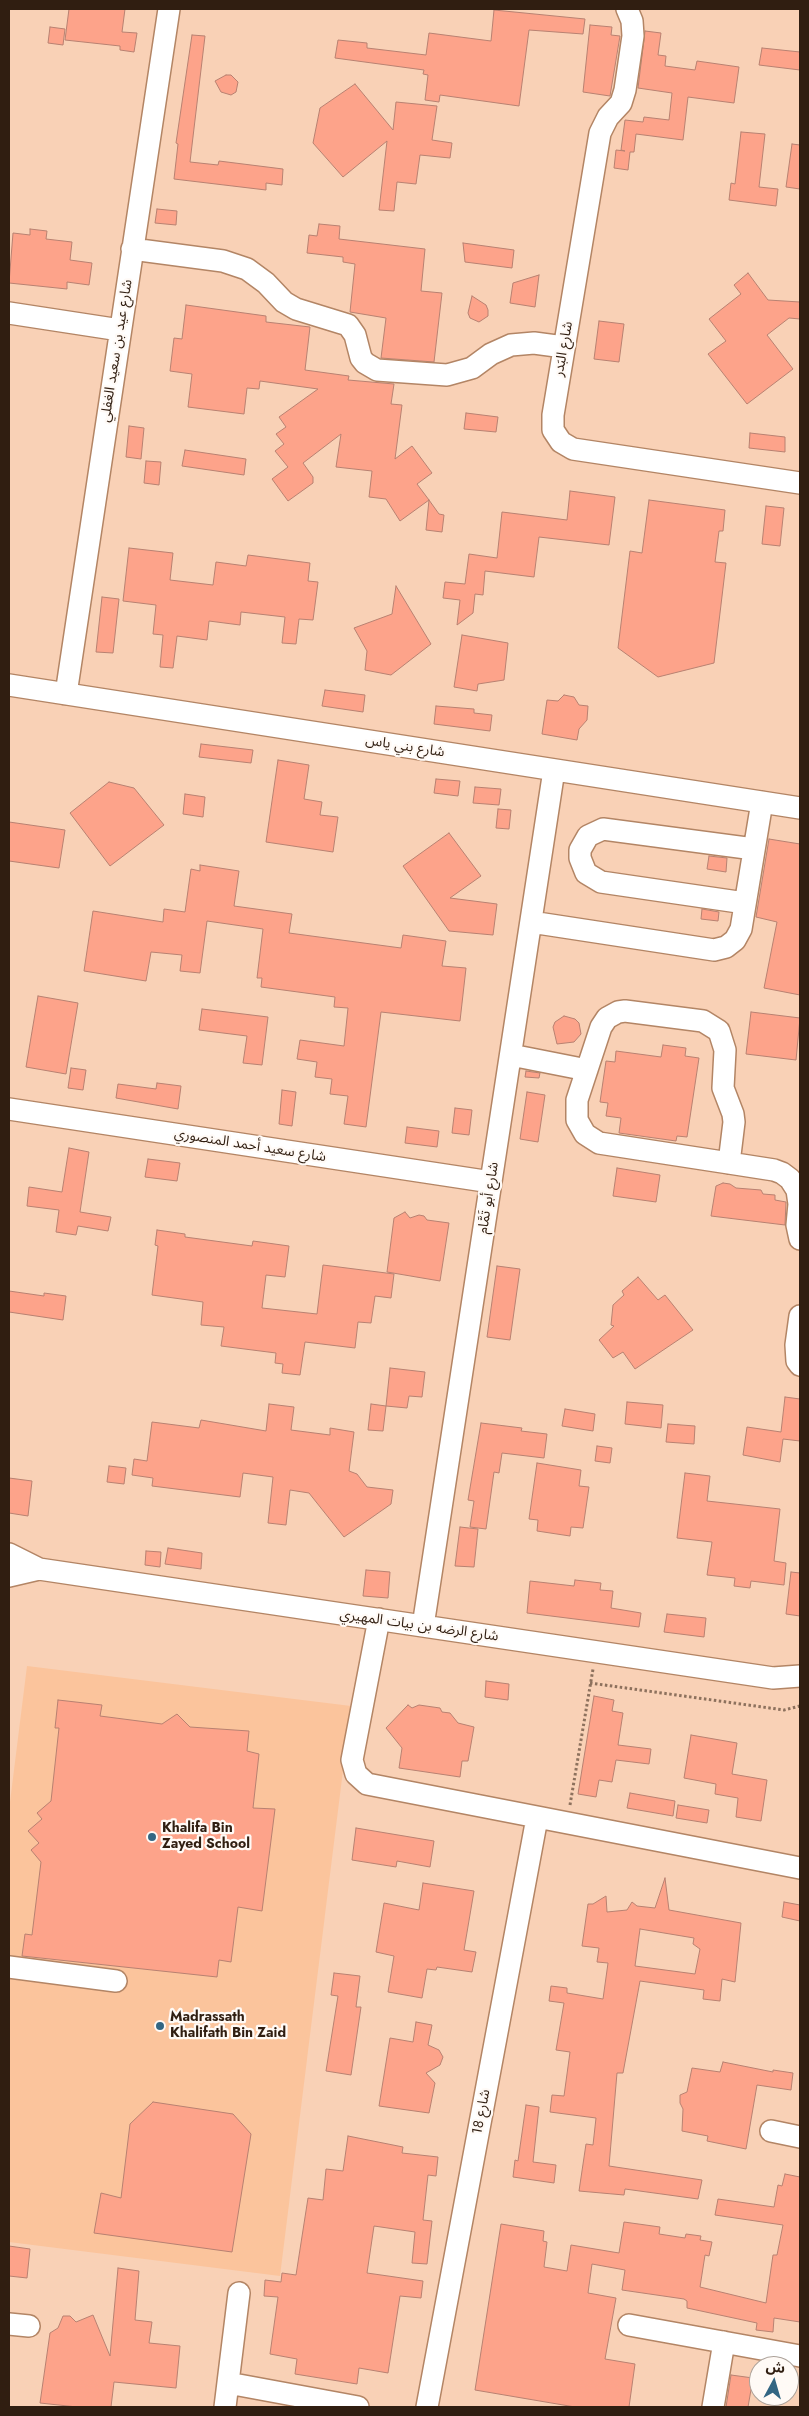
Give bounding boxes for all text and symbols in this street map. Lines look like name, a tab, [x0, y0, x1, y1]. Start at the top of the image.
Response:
street label: شارع عيد بن سعيد الغفلي	[97, 278, 137, 424]
street label: شارع البَدر	[551, 320, 577, 378]
street label: شارع بني ياس	[364, 732, 446, 762]
street label: شارع سعيد أحمد المنصوري	[173, 1126, 327, 1166]
street label: شارع أبو تَمَّام	[475, 1161, 503, 1235]
street label: شارع الرضه بن بيات المهيري	[339, 1607, 499, 1645]
place label: Khalifa Bin Zayed School	[162, 1821, 250, 1854]
marker: Khalifa Bin Zayed School	[146, 1831, 158, 1843]
place label: Madrassath Khalifath Bin Zaid	[170, 2010, 286, 2042]
marker: Madrassath Khalifath Bin Zaid	[154, 2020, 166, 2032]
street label: شارع 18	[469, 2088, 495, 2136]
north arrow	[749, 2356, 799, 2406]
text: ش	[765, 2356, 786, 2378]

